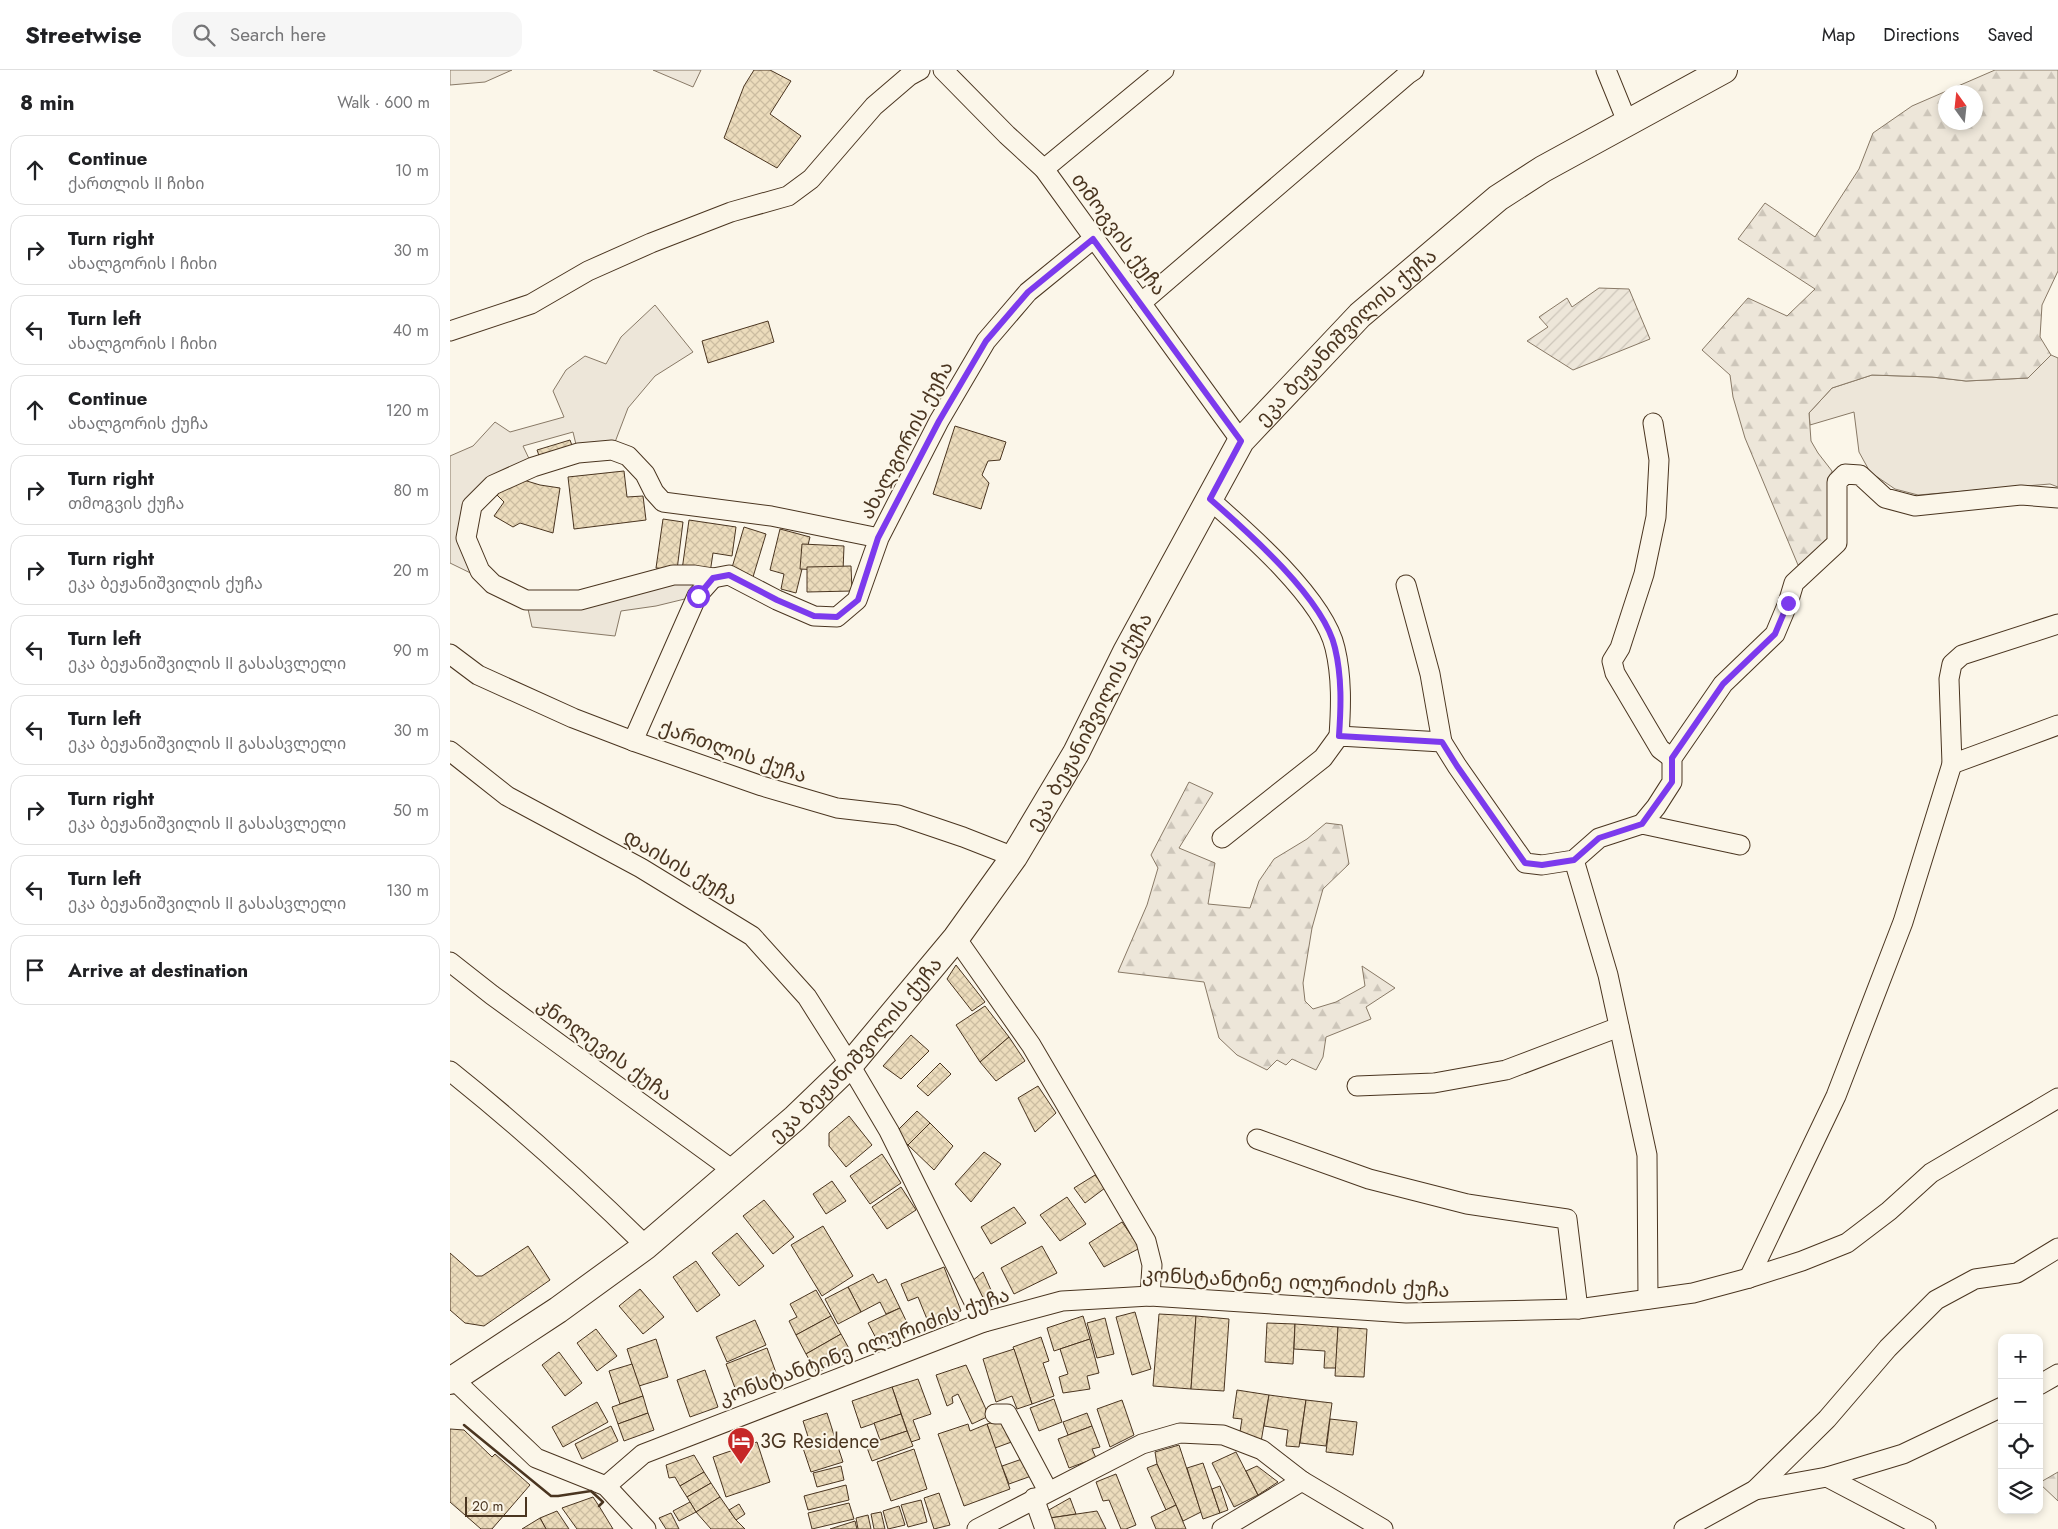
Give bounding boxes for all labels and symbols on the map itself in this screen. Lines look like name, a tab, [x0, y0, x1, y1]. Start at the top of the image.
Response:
north arrow	[1938, 85, 1983, 130]
street label: თმოგვის ქუჩა	[1064, 167, 1173, 302]
street label: ეკა ბეჟანიშვილის ქუჩა	[1249, 242, 1443, 432]
street label: ახალგორის ქუჩა	[852, 356, 960, 524]
route start	[687, 585, 710, 608]
route end	[1777, 592, 1800, 615]
street label: ეკა ბეჟანიშვილის ქუჩა	[1019, 608, 1160, 836]
street label: ქართლის ქუჩა	[655, 713, 811, 790]
street label: დაისის ქუჩა	[618, 822, 743, 913]
street label: ეკა ბეჟანიშვილის ქუჩა	[763, 951, 949, 1149]
street label: კნოლევის ქუჩა	[531, 990, 678, 1108]
street label: კონსტანტინე ილურიძის ქუჩა	[1142, 1260, 1450, 1305]
street label: კონსტანტინე ილურიძის ქუჩა	[715, 1280, 1014, 1413]
hotel icon: 3G Residence	[726, 1426, 756, 1465]
place label: 3G Residence	[760, 1427, 879, 1456]
scale bar	[465, 1494, 528, 1517]

